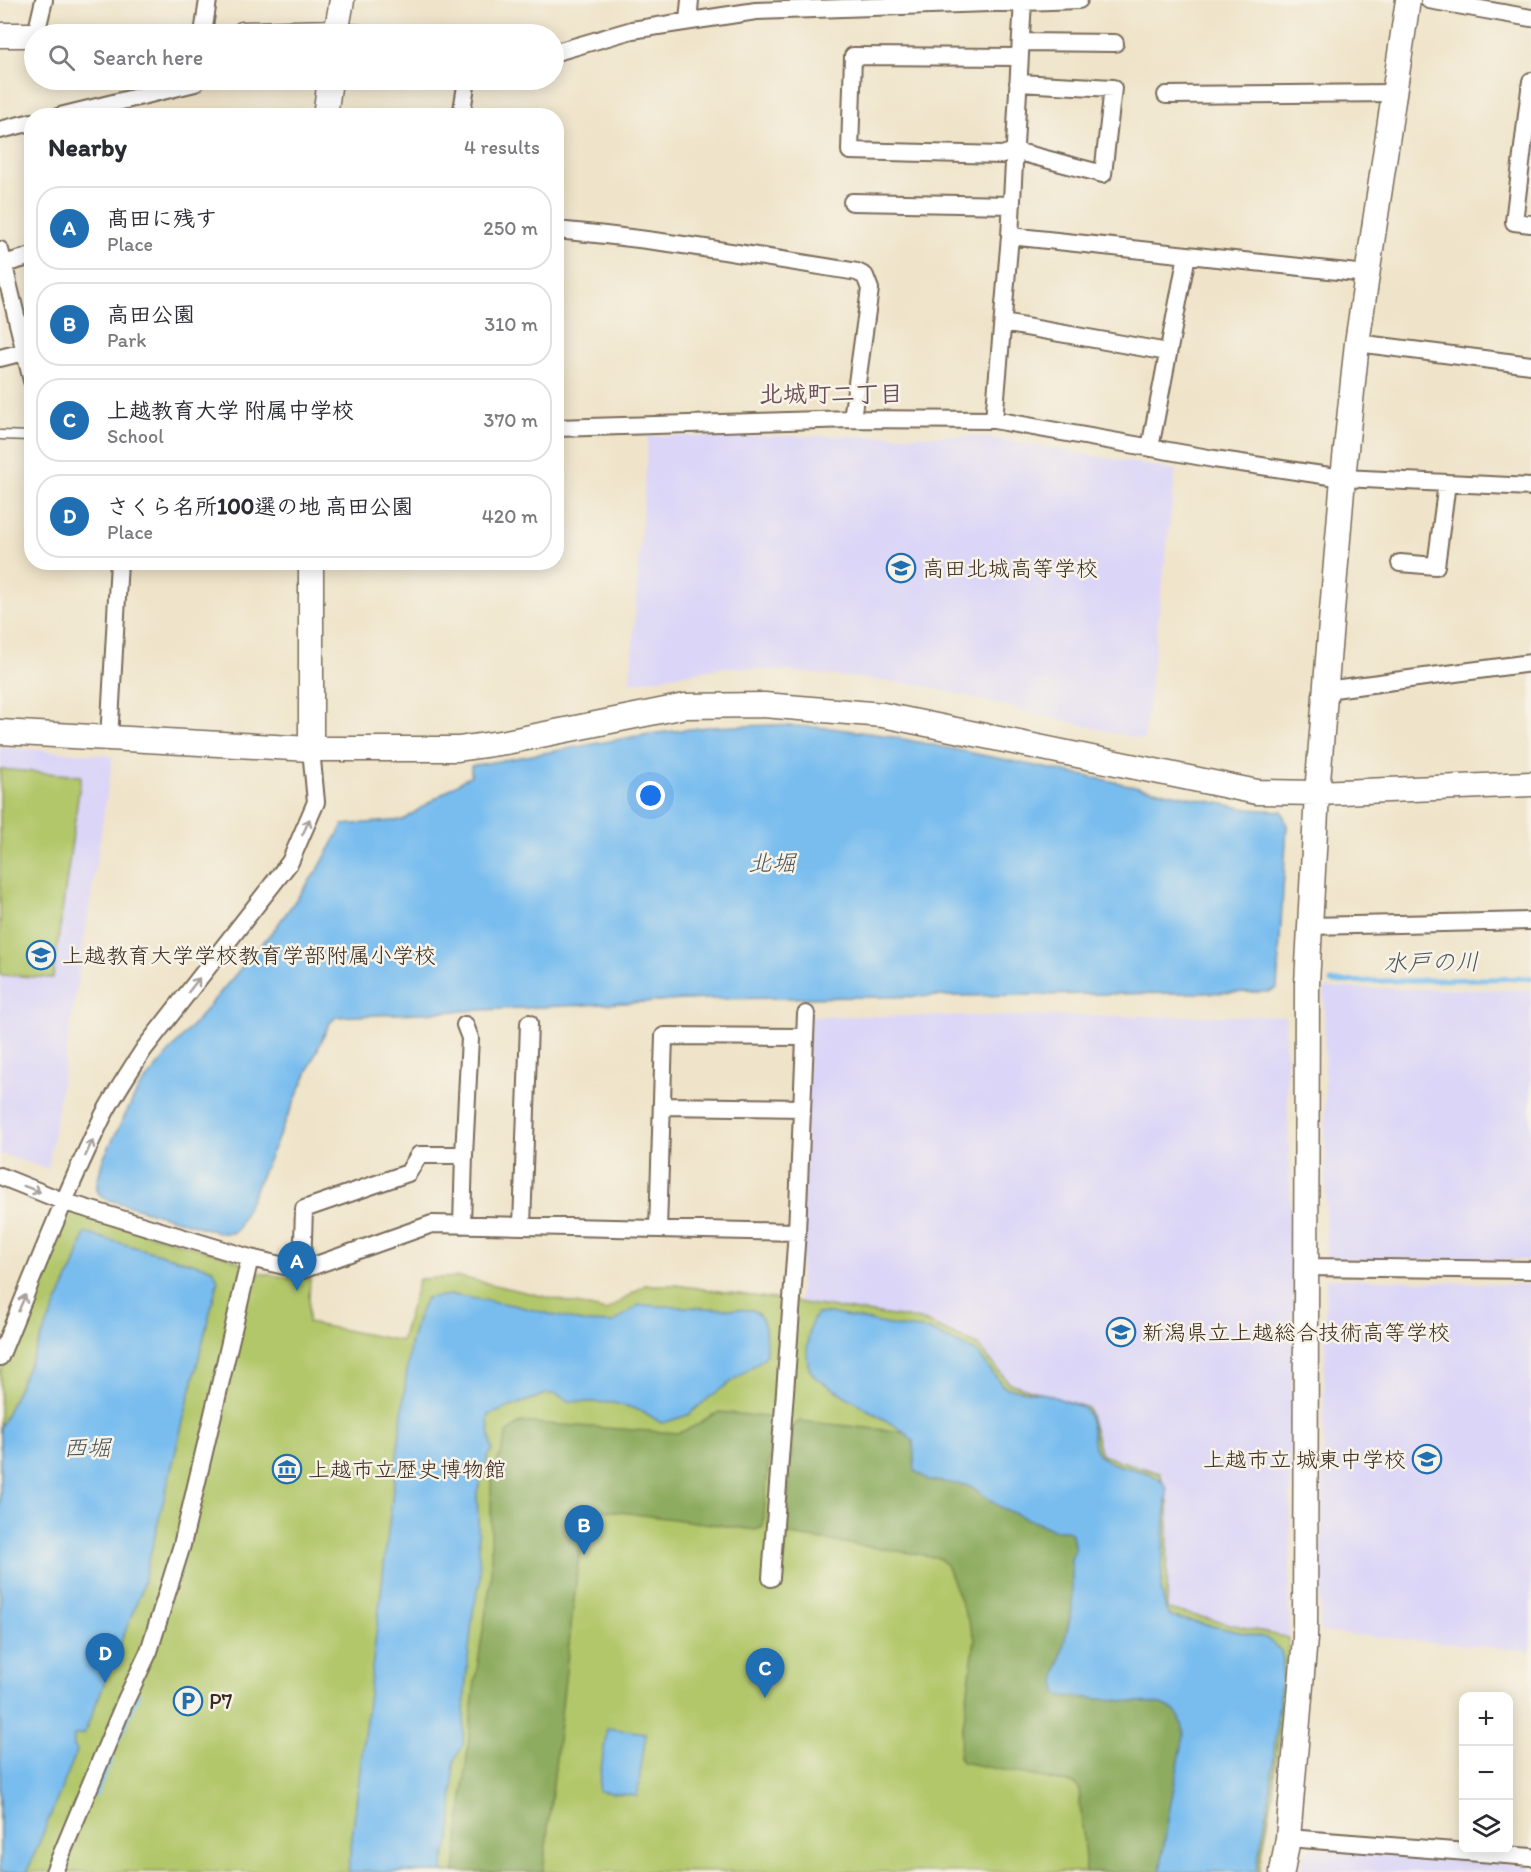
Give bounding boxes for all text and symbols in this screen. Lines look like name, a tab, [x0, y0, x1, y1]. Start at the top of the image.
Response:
search box	[24, 24, 564, 90]
icon: search	[45, 41, 78, 74]
text: Search here	[93, 44, 203, 71]
text: Nearby	[48, 131, 127, 163]
text: 4 results	[464, 135, 540, 159]
text: 髙田に残す	[107, 205, 217, 232]
text: A	[63, 216, 76, 240]
text: 250 m	[483, 216, 538, 240]
text: Place	[107, 232, 153, 256]
text: 高田公園	[107, 301, 195, 328]
text: B	[63, 312, 76, 336]
text: 310 m	[484, 312, 538, 336]
text: Park	[107, 328, 146, 352]
district label: 北城町二丁目	[759, 379, 903, 408]
text: 上越教育大学 附属中学校	[107, 397, 354, 424]
text: C	[63, 408, 76, 432]
text: 370 m	[484, 408, 538, 432]
text: School	[107, 424, 164, 448]
text: さくら名所100選の地 高田公園	[107, 493, 413, 520]
text: D	[63, 504, 76, 528]
text: 420 m	[482, 504, 538, 528]
text: Place	[107, 520, 153, 544]
school or university icon: 高田北城高等学校	[885, 552, 917, 584]
place label: 高田北城高等学校	[922, 555, 1098, 582]
your location	[636, 781, 665, 810]
one-way arrow	[301, 818, 313, 836]
water label: 北堀	[748, 848, 798, 877]
school or university icon: 上越教育大学学校教育学部附属小学校	[25, 939, 57, 971]
place label: 上越教育大学学校教育学部附属小学校	[62, 942, 436, 969]
water label: 水戸の川	[1383, 947, 1479, 977]
one-way arrow	[188, 977, 201, 993]
one-way arrow	[83, 1140, 95, 1158]
one-way arrow	[23, 1184, 41, 1195]
pin: A	[278, 1242, 316, 1291]
one-way arrow	[17, 1294, 29, 1312]
school or university icon: 新潟県立上越総合技術高等学校	[1105, 1316, 1137, 1348]
place label: 新潟県立上越総合技術高等学校	[1142, 1319, 1450, 1346]
water label: 西堀	[63, 1433, 113, 1462]
school or university icon: 上越市立 城東中学校	[1411, 1443, 1443, 1475]
place label: 上越市立 城東中学校	[1203, 1446, 1406, 1473]
museum icon: 上越市立歴史博物館	[271, 1453, 303, 1485]
place label: 上越市立歴史博物館	[308, 1456, 506, 1483]
pin: B	[564, 1506, 604, 1555]
pin: D	[86, 1634, 124, 1683]
pin: C	[746, 1648, 784, 1698]
parking icon: P7	[172, 1685, 204, 1717]
place label: P7	[209, 1688, 233, 1715]
map controls	[1459, 1692, 1513, 1854]
button: +	[1459, 1692, 1513, 1746]
button: −	[1459, 1746, 1513, 1800]
button: layers	[1459, 1800, 1513, 1854]

